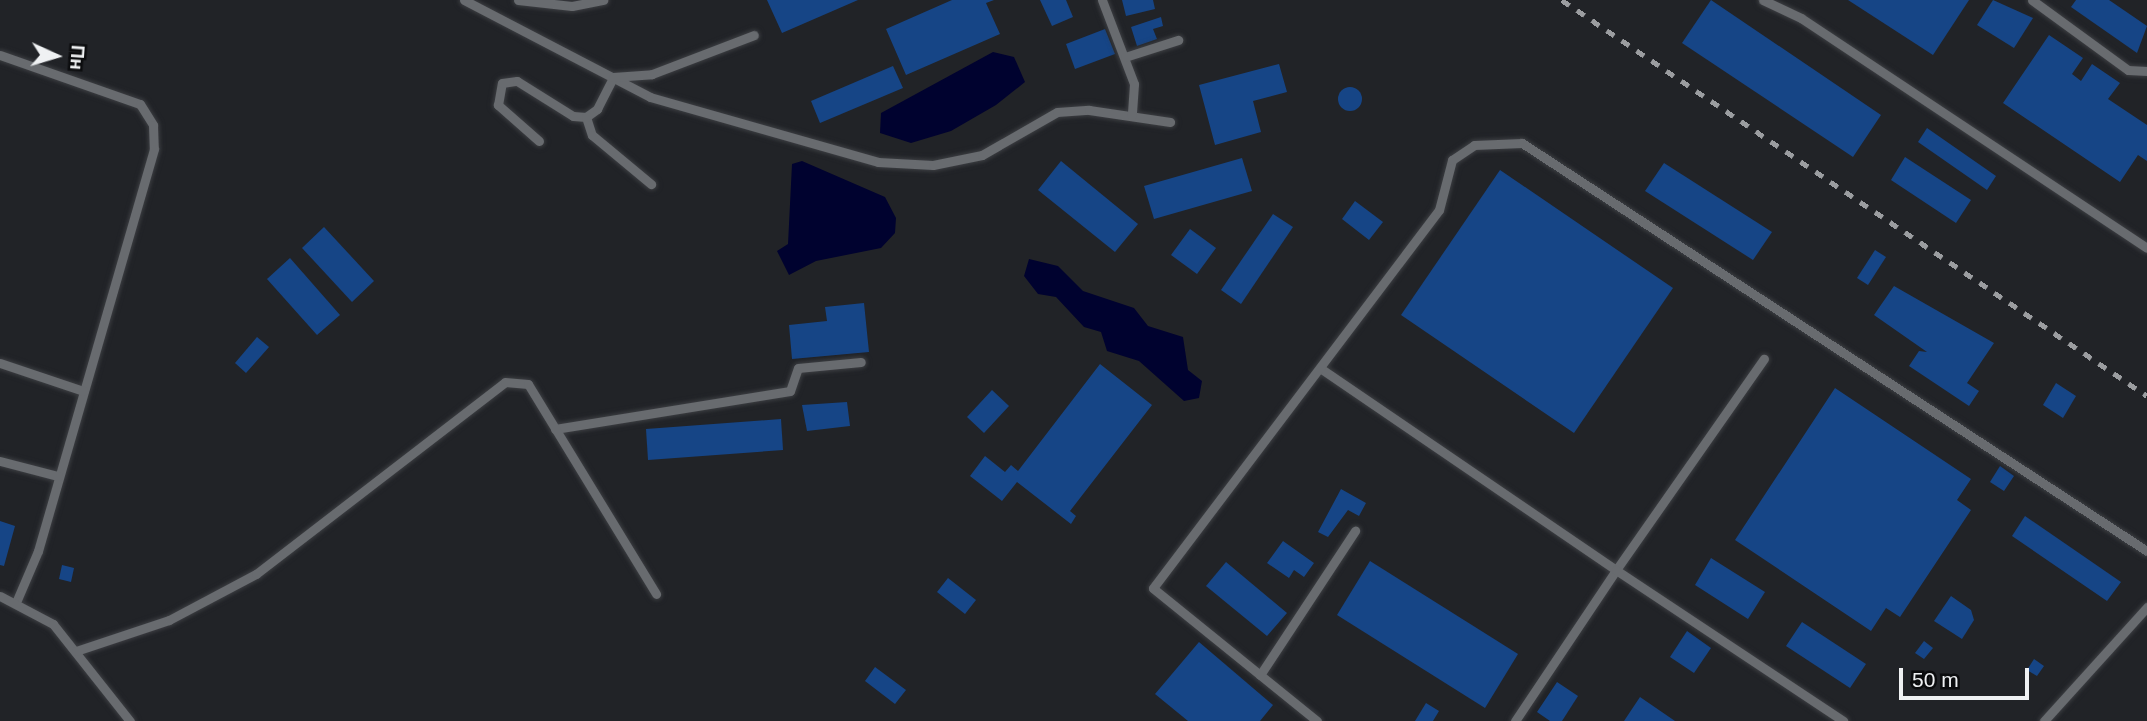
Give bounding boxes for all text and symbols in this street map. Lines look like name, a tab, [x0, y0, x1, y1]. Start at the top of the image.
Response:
north arrow	[21, 21, 91, 91]
text: Пн	[66, 44, 89, 71]
scale bar	[1902, 654, 2032, 698]
text: 50 m	[1912, 668, 1959, 691]

